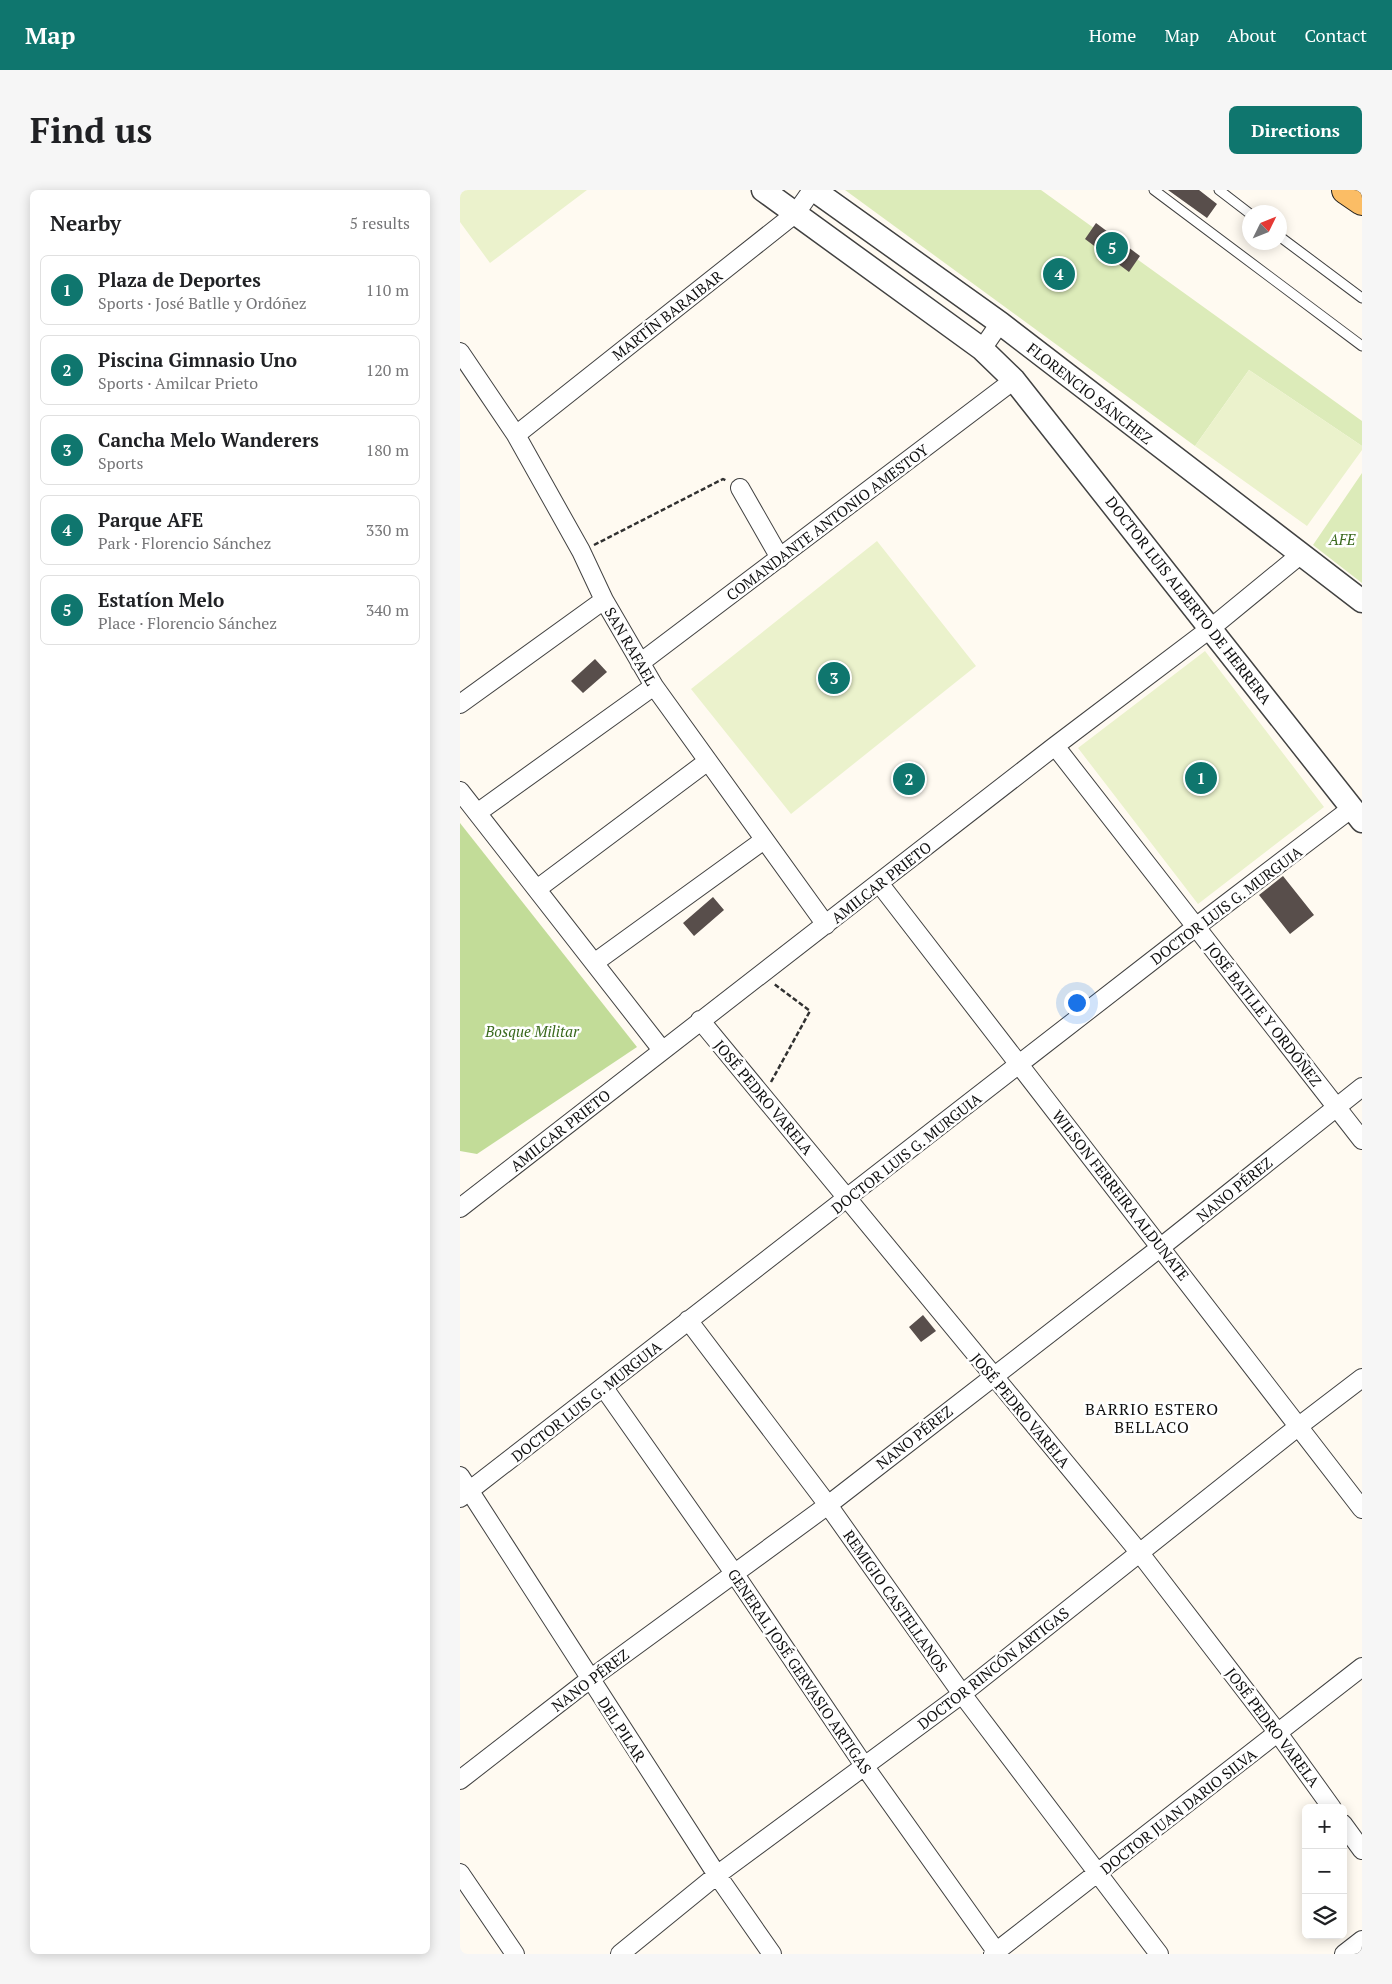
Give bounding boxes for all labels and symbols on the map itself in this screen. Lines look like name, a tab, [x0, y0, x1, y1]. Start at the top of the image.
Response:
north arrow	[1242, 205, 1287, 250]
pin: 5	[1096, 229, 1128, 267]
pin: 4	[1043, 255, 1075, 293]
street label: MARTÍN BARAIBAR	[608, 265, 727, 364]
street label: FLORENCIO SÁNCHEZ	[1023, 338, 1157, 448]
street label: COMANDANTE ANTONIO AMESTOY	[722, 439, 932, 605]
street label: DOCTOR LUIS ALBERTO DE HERRERA	[1102, 492, 1277, 709]
park label: AFE	[1328, 529, 1357, 549]
street label: SAN RAFAEL	[601, 603, 661, 689]
pin: 3	[818, 659, 850, 697]
pin: 1	[1185, 759, 1217, 797]
pin: 2	[893, 760, 925, 798]
street label: AMILCAR PRIETO	[827, 837, 935, 927]
street label: DOCTOR LUIS G. MURGUIA	[1146, 841, 1307, 969]
street label: JOSÉ BATLLE Y ORDÓÑEZ	[1201, 938, 1327, 1090]
your location	[1064, 990, 1090, 1016]
park label: Bosque Militar	[484, 1021, 580, 1041]
street label: JOSÉ PEDRO VARELA	[710, 1035, 818, 1159]
street label: AMILCAR PRIETO	[506, 1085, 614, 1175]
street label: DOCTOR LUIS G. MURGUIA	[827, 1088, 986, 1218]
street label: WILSON FERREIRA ALDUNATE	[1048, 1106, 1194, 1284]
street label: NANO PÉREZ	[1192, 1152, 1276, 1226]
street label: DOCTOR LUIS G. MURGUIA	[507, 1336, 666, 1466]
street label: JOSÉ PEDRO VARELA	[967, 1348, 1075, 1472]
district label: BARRIO ESTERO BELLACO	[1085, 1398, 1219, 1438]
street label: NANO PÉREZ	[872, 1401, 956, 1473]
street label: REMIGIO CASTELLANOS	[839, 1526, 953, 1676]
street label: GENERAL JOSÉ GERVASIO ARTIGAS	[724, 1564, 876, 1778]
street label: DOCTOR RINCÓN ARTIGAS	[913, 1603, 1073, 1733]
street label: NANO PÉREZ	[547, 1644, 633, 1716]
street label: JOSÉ PEDRO VARELA	[1222, 1663, 1325, 1791]
street label: DEL PILAR	[594, 1693, 651, 1766]
street label: DOCTOR JUAN DARIO SILVA	[1096, 1743, 1261, 1878]

